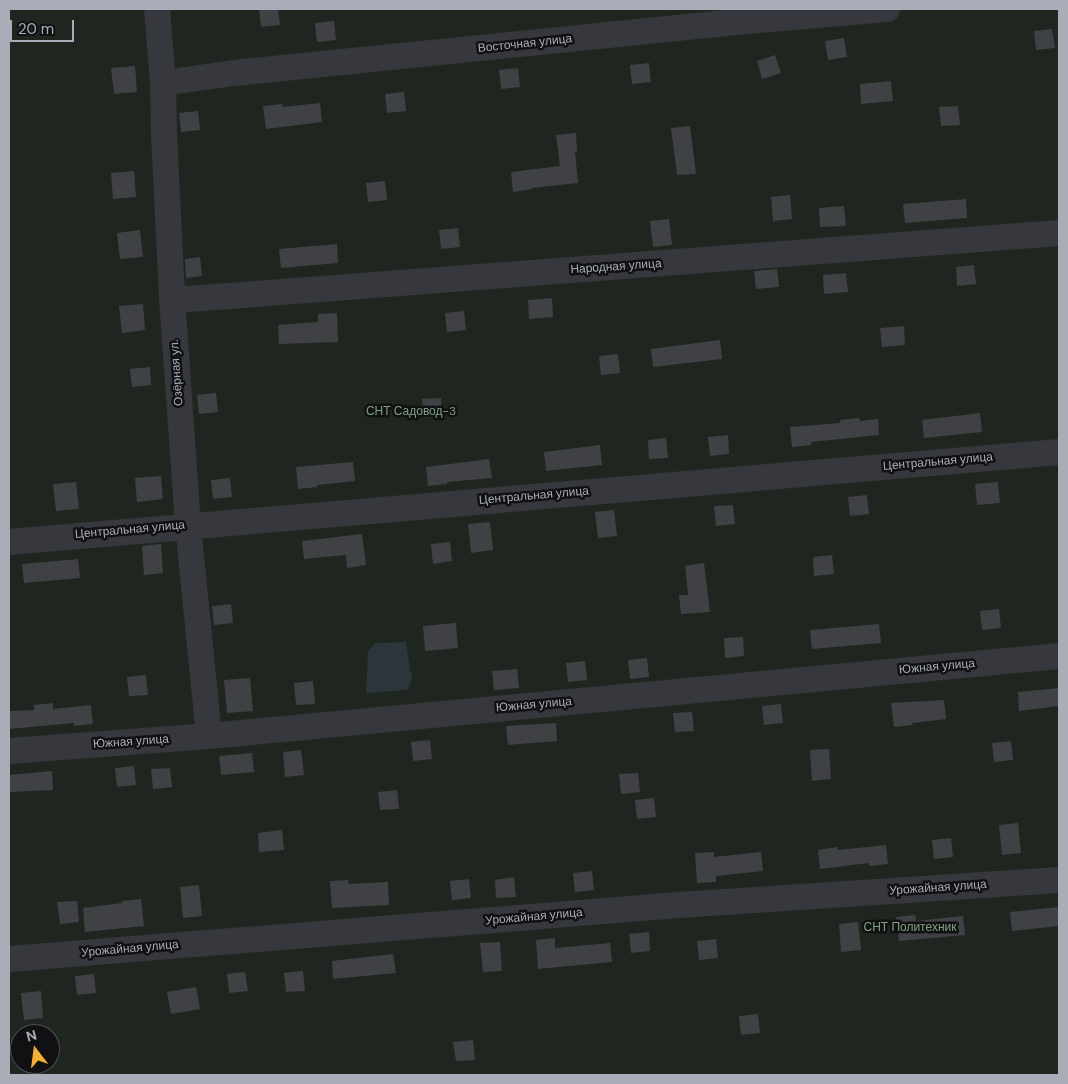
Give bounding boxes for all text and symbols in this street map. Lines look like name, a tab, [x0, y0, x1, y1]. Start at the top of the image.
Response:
scale bar	[12, 10, 76, 42]
text: 20 m	[18, 19, 54, 39]
street label: Восточная улица	[477, 32, 573, 56]
street label: Народная улица	[570, 257, 662, 277]
street label: Озёрная ул.	[168, 339, 186, 407]
park label: СНТ Садовод-3	[366, 405, 456, 419]
street label: Центральная улица	[882, 450, 994, 474]
street label: Центральная улица	[478, 484, 590, 508]
street label: Центральная улица	[74, 518, 186, 542]
street label: Южная улица	[898, 657, 976, 677]
street label: Южная улица	[495, 695, 573, 715]
street label: Южная улица	[93, 732, 169, 752]
street label: Урожайная улица	[889, 877, 987, 899]
street label: Урожайная улица	[485, 906, 583, 928]
park label: СНТ Политехник	[864, 921, 956, 935]
street label: Урожайная улица	[81, 938, 179, 960]
north arrow	[10, 1024, 60, 1074]
text: N	[24, 1025, 39, 1045]

